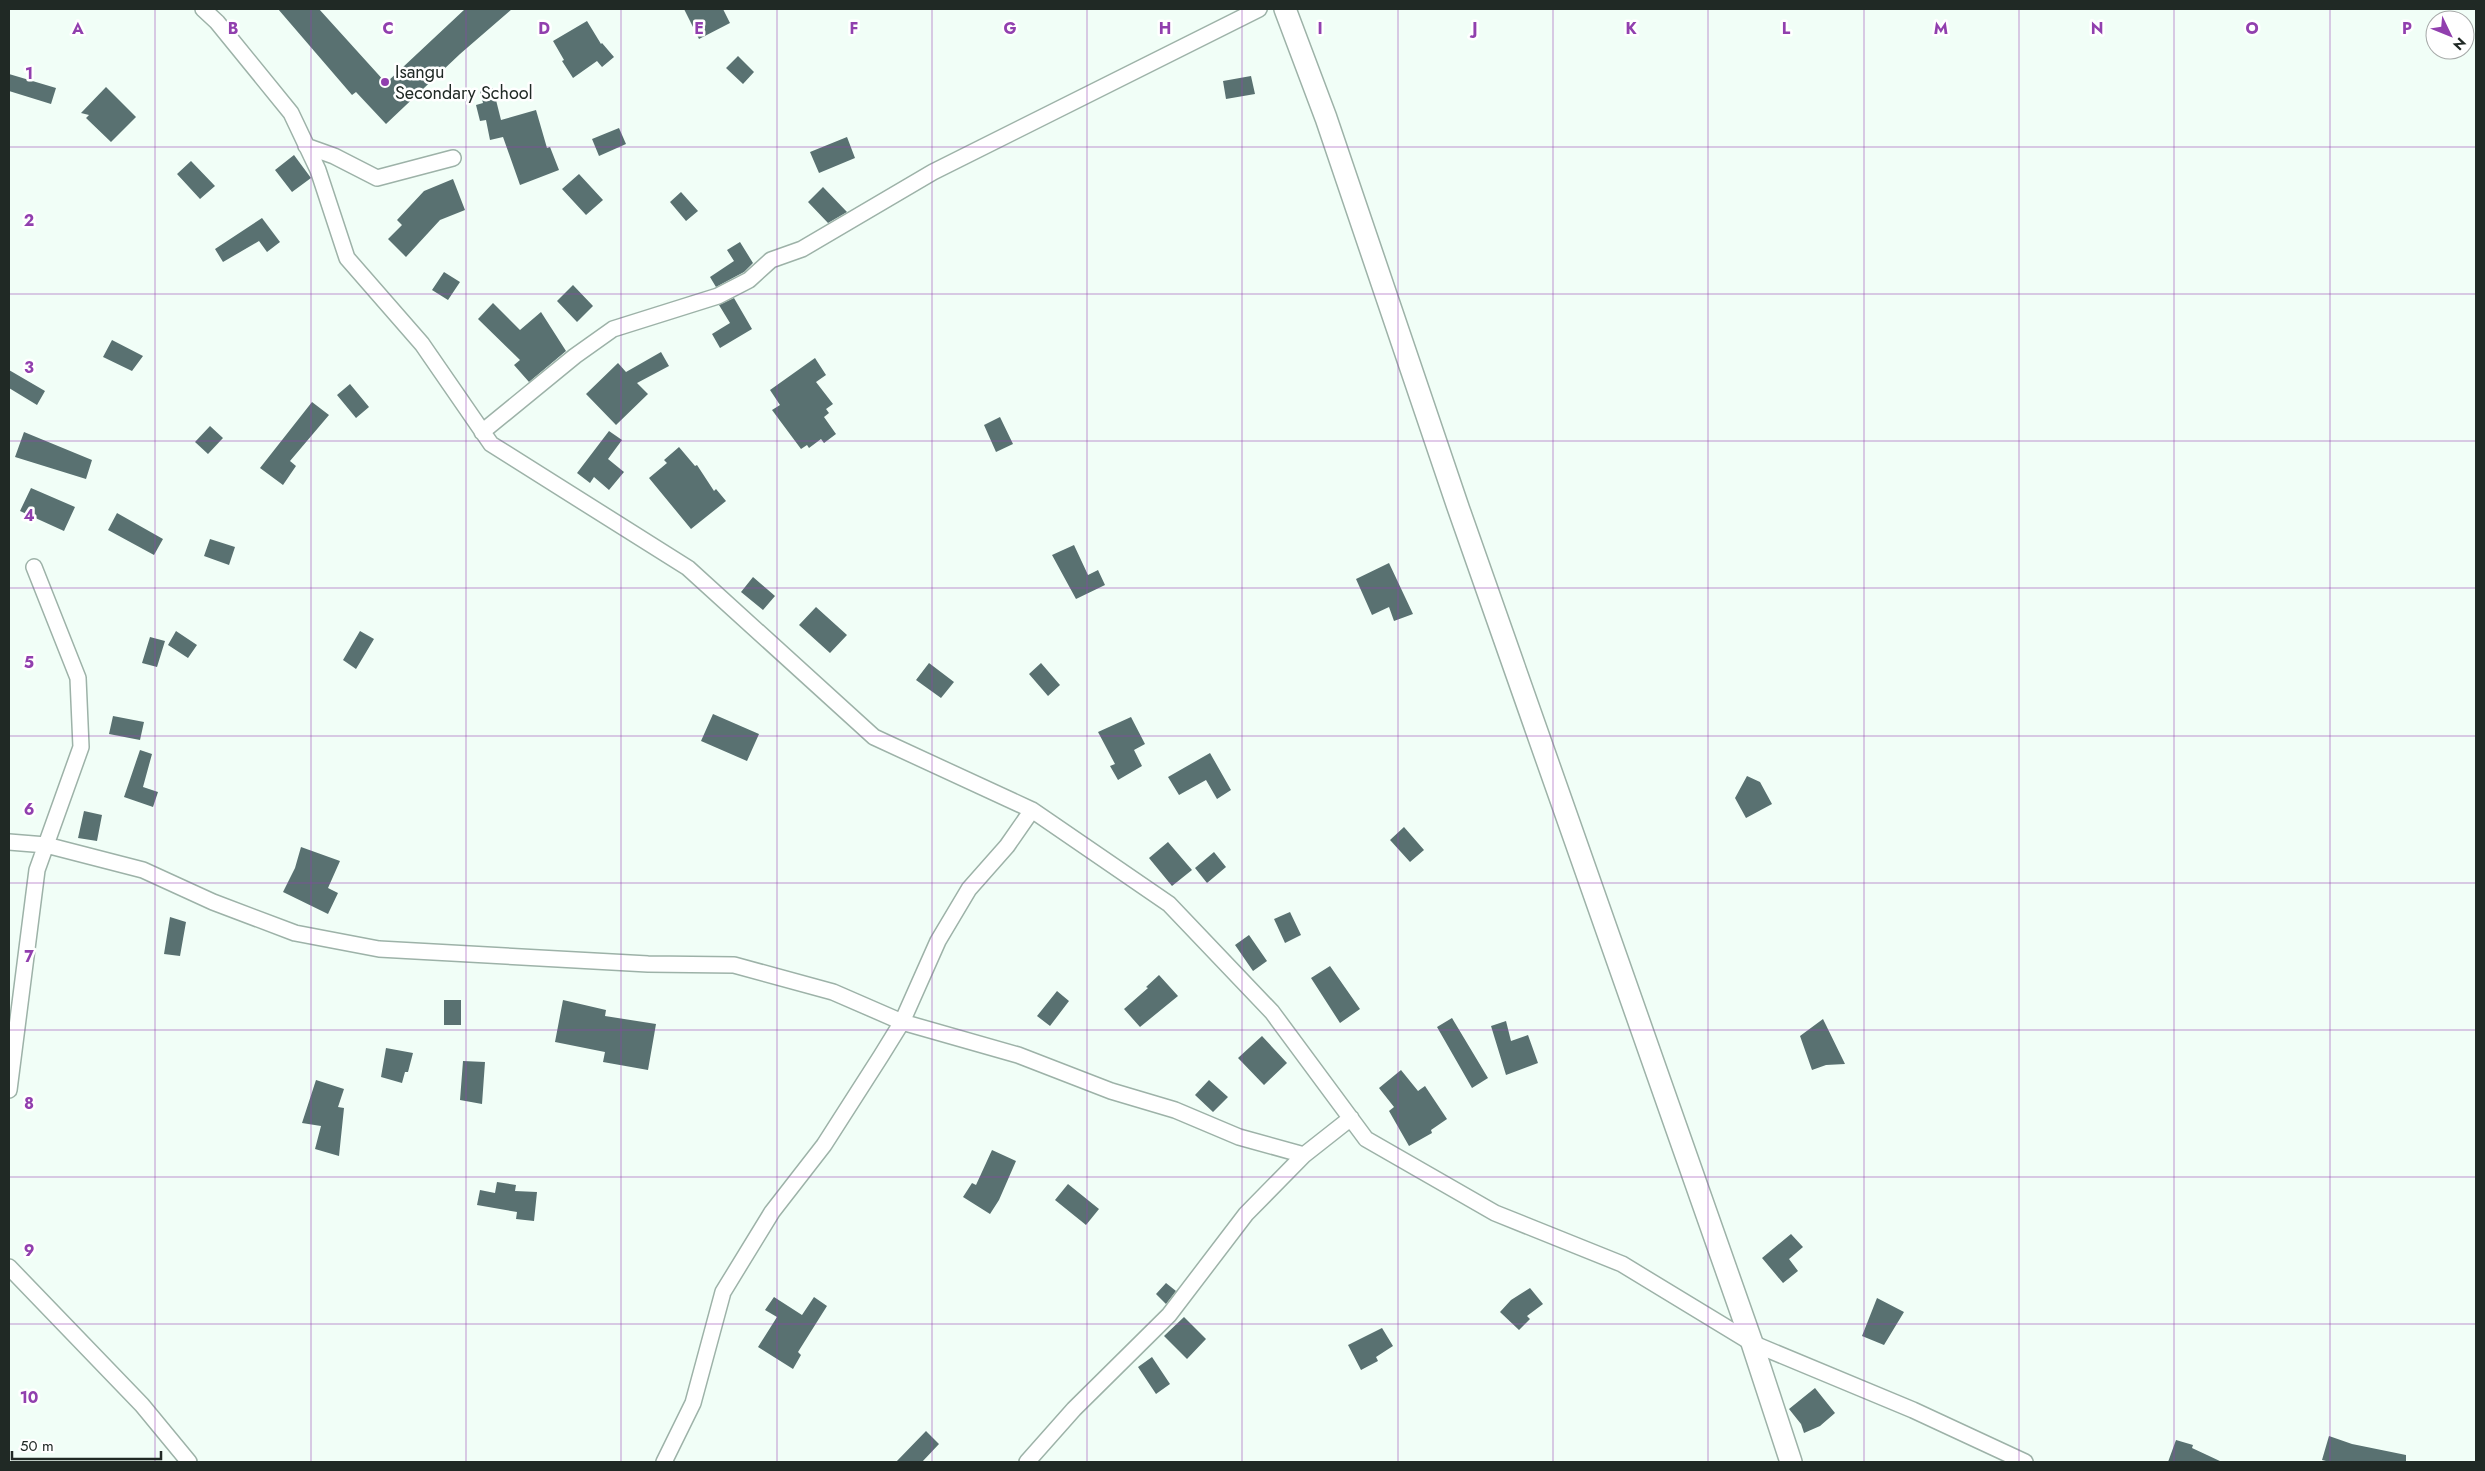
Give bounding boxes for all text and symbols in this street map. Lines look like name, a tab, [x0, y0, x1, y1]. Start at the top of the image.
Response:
north arrow	[2425, 10, 2475, 60]
text: A	[71, 17, 84, 40]
text: B	[228, 17, 238, 40]
text: C	[382, 17, 394, 40]
text: D	[538, 17, 550, 40]
text: E	[694, 17, 704, 40]
text: F	[850, 17, 858, 40]
text: G	[1003, 17, 1017, 40]
text: H	[1159, 17, 1171, 40]
text: I	[1317, 17, 1323, 40]
text: J	[1469, 17, 1478, 40]
text: K	[1625, 17, 1637, 40]
text: L	[1782, 17, 1791, 40]
text: M	[1934, 17, 1948, 40]
text: N	[2091, 17, 2103, 40]
text: O	[2245, 17, 2259, 40]
text: P	[2402, 17, 2412, 40]
text: N	[2448, 33, 2471, 55]
place label: Isangu Secondary School	[395, 59, 533, 106]
text: 1	[25, 62, 33, 85]
marker: Isangu Secondary School	[379, 76, 391, 88]
text: 2	[24, 209, 34, 232]
text: 3	[24, 356, 34, 379]
text: 4	[23, 504, 35, 527]
text: 5	[24, 651, 34, 674]
text: 6	[24, 798, 34, 821]
text: 7	[24, 945, 34, 968]
text: 8	[24, 1092, 34, 1115]
text: 9	[24, 1239, 34, 1262]
text: 10	[20, 1386, 38, 1409]
scale bar	[12, 1428, 161, 1460]
text: 50 m	[20, 1435, 54, 1457]

